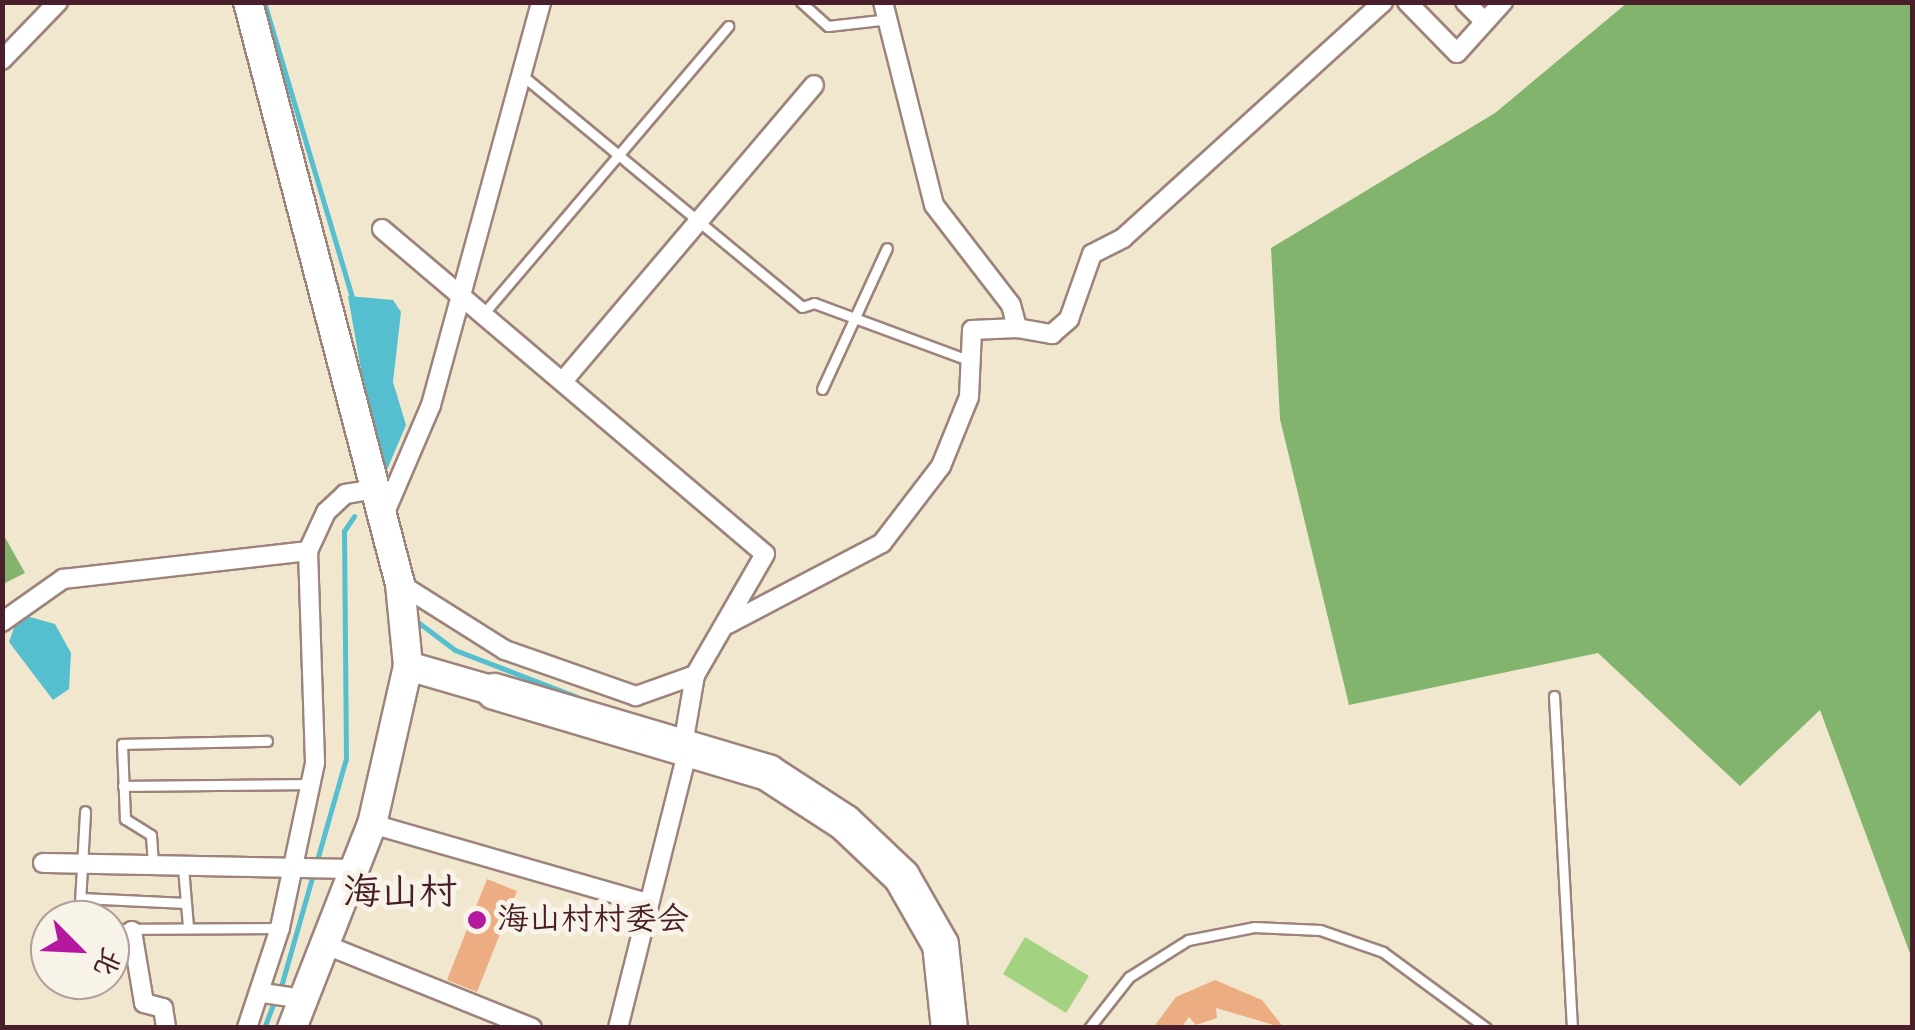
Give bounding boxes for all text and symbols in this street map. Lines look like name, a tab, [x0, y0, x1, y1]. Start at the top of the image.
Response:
district label: 海山村	[343, 871, 457, 917]
north arrow	[30, 900, 130, 1000]
place label: 海山村村委会	[497, 901, 689, 939]
marker: 海山村村委会	[466, 909, 488, 931]
text: 北	[83, 941, 129, 982]

